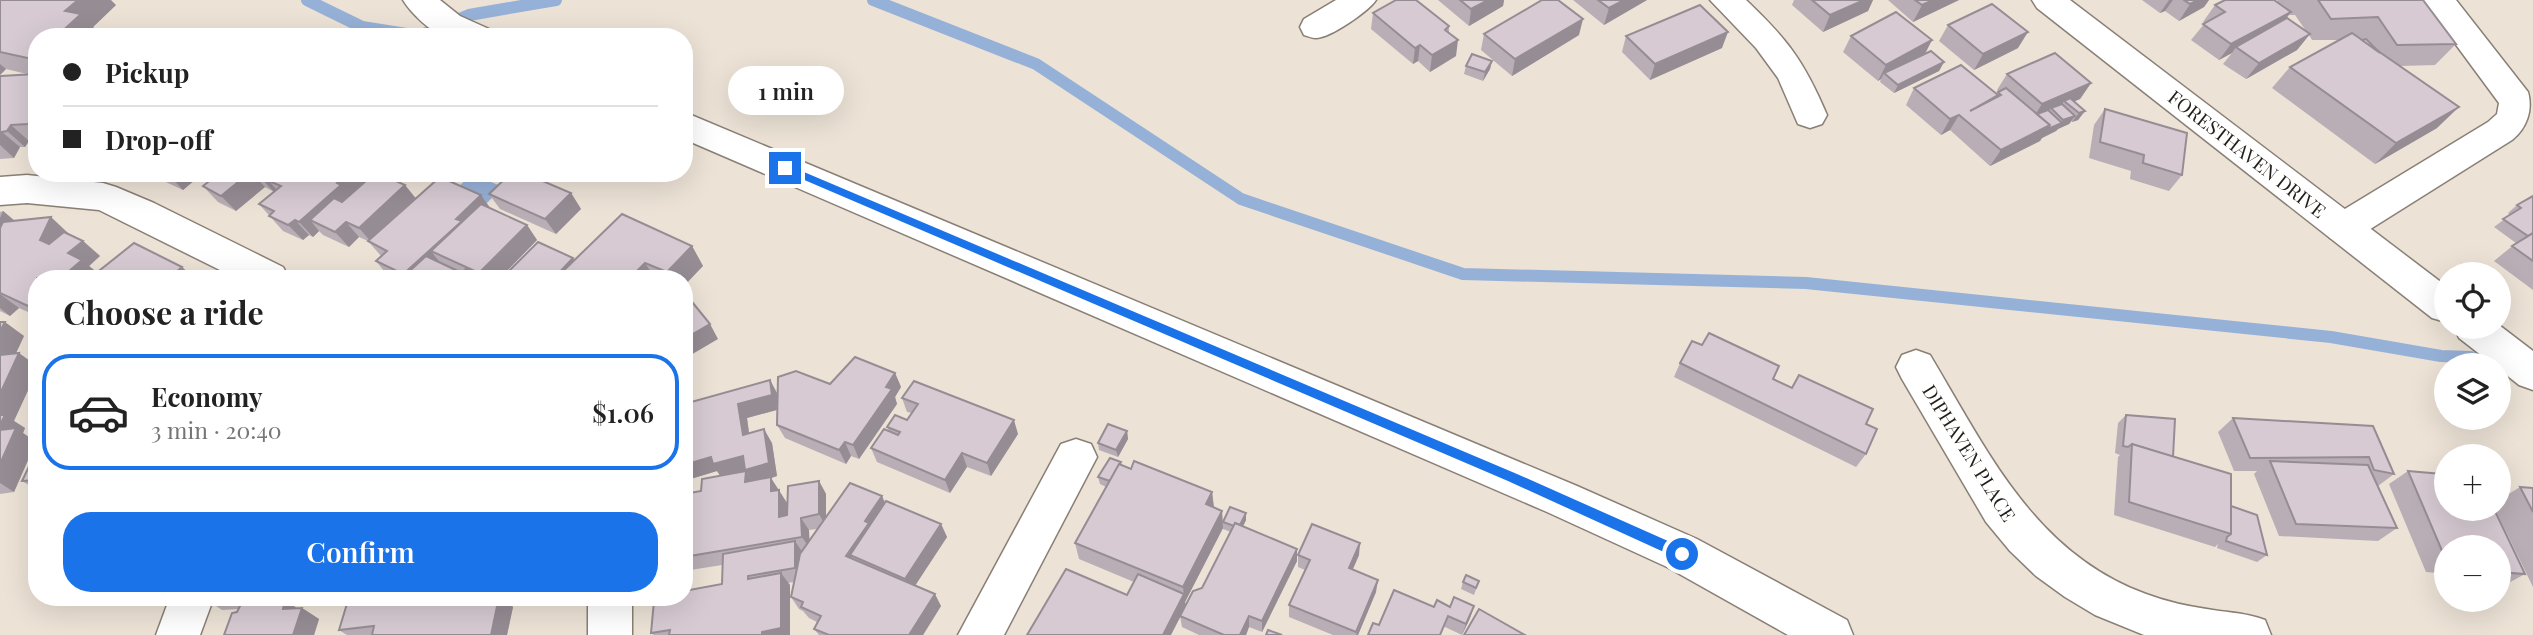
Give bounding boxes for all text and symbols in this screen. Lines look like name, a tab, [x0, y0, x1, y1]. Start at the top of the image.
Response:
text: Pickup	[105, 55, 189, 90]
callout: 1 min	[727, 66, 843, 116]
text: 1 min	[758, 75, 814, 106]
street label: FORESTHAVEN DRIVE	[2163, 83, 2332, 223]
text: Drop-off	[105, 122, 212, 157]
route end	[769, 152, 801, 184]
map controls	[2434, 262, 2511, 612]
button: locate	[2434, 262, 2511, 339]
text: Choose a ride	[63, 290, 264, 333]
button: layers	[2434, 353, 2511, 430]
text: Economy	[151, 379, 262, 414]
street label: DIPHAVEN PLACE	[1917, 379, 2022, 526]
icon: car	[67, 381, 130, 444]
text: $1.06	[592, 395, 654, 430]
text: 3 min · 20:40	[151, 414, 282, 445]
button: +	[2434, 444, 2511, 521]
button: Confirm	[63, 512, 658, 592]
button: −	[2434, 535, 2511, 612]
route start	[1666, 538, 1698, 570]

